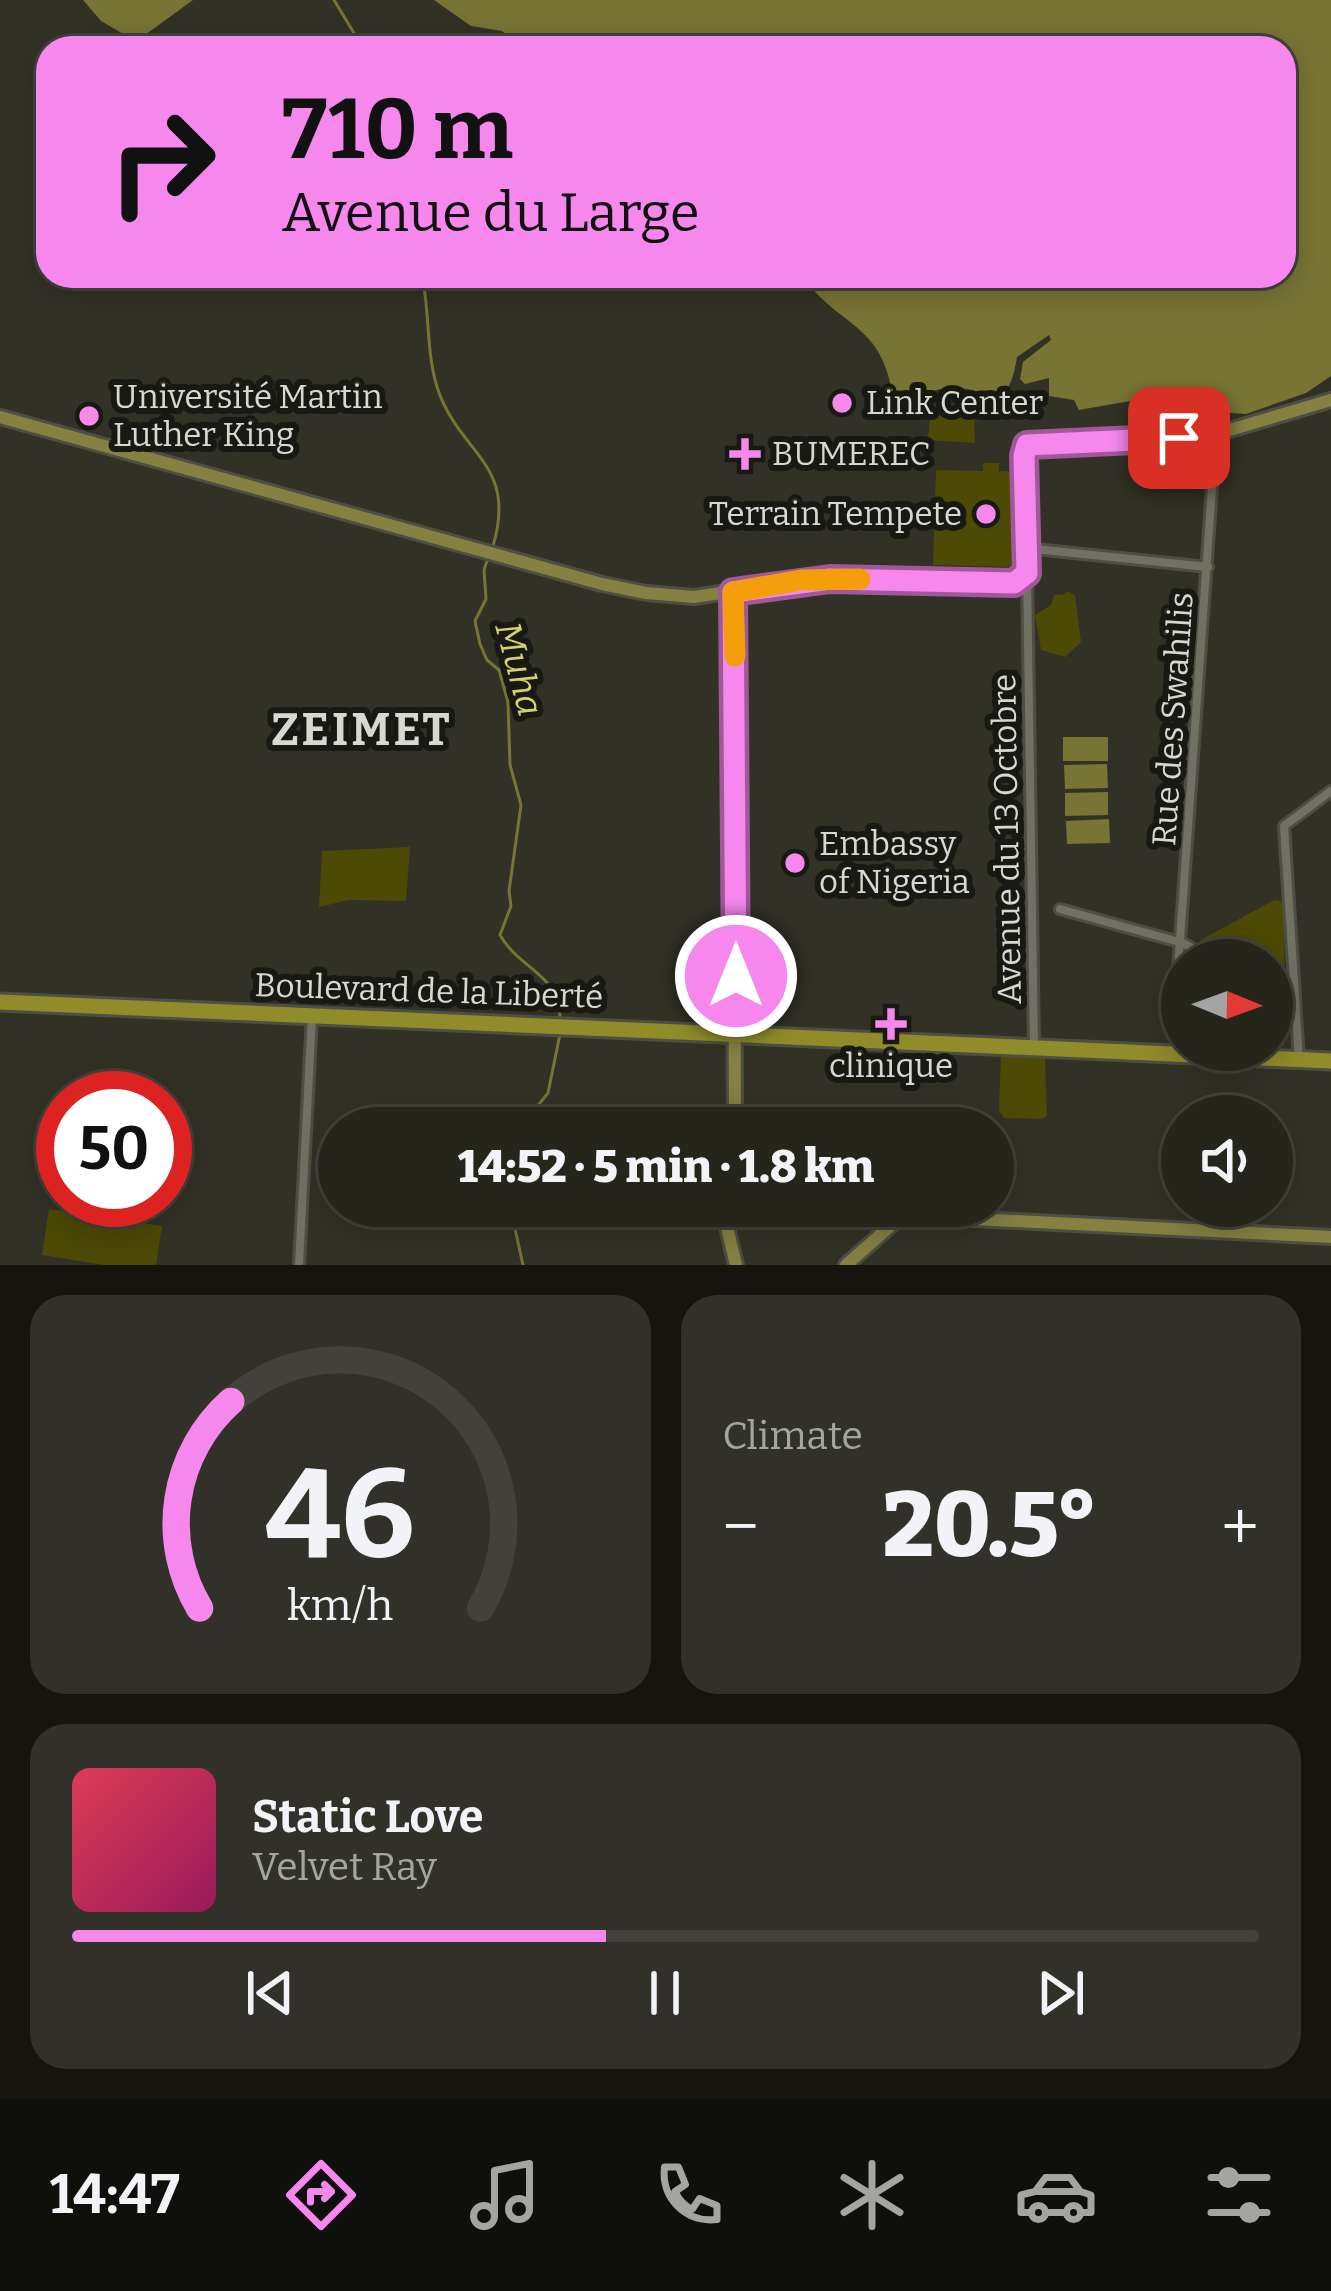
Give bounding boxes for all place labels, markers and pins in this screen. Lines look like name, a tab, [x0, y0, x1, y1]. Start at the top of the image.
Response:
place label: Université Martin Luther King	[113, 377, 383, 455]
place label: Link Center	[866, 383, 1044, 423]
pin	[1128, 387, 1230, 489]
marker: Link Center	[829, 390, 855, 416]
marker: Université Martin Luther King	[76, 403, 102, 429]
place label: BUMEREC	[772, 434, 930, 474]
marker: BUMEREC	[729, 438, 761, 470]
place label: Terrain Tempete	[709, 494, 962, 534]
marker: Terrain Tempete	[973, 501, 999, 527]
place label: Embassy of Nigeria	[819, 824, 970, 902]
marker: Embassy of Nigeria	[782, 850, 808, 876]
marker: clinique	[875, 1008, 907, 1040]
place label: clinique	[829, 1046, 953, 1086]

